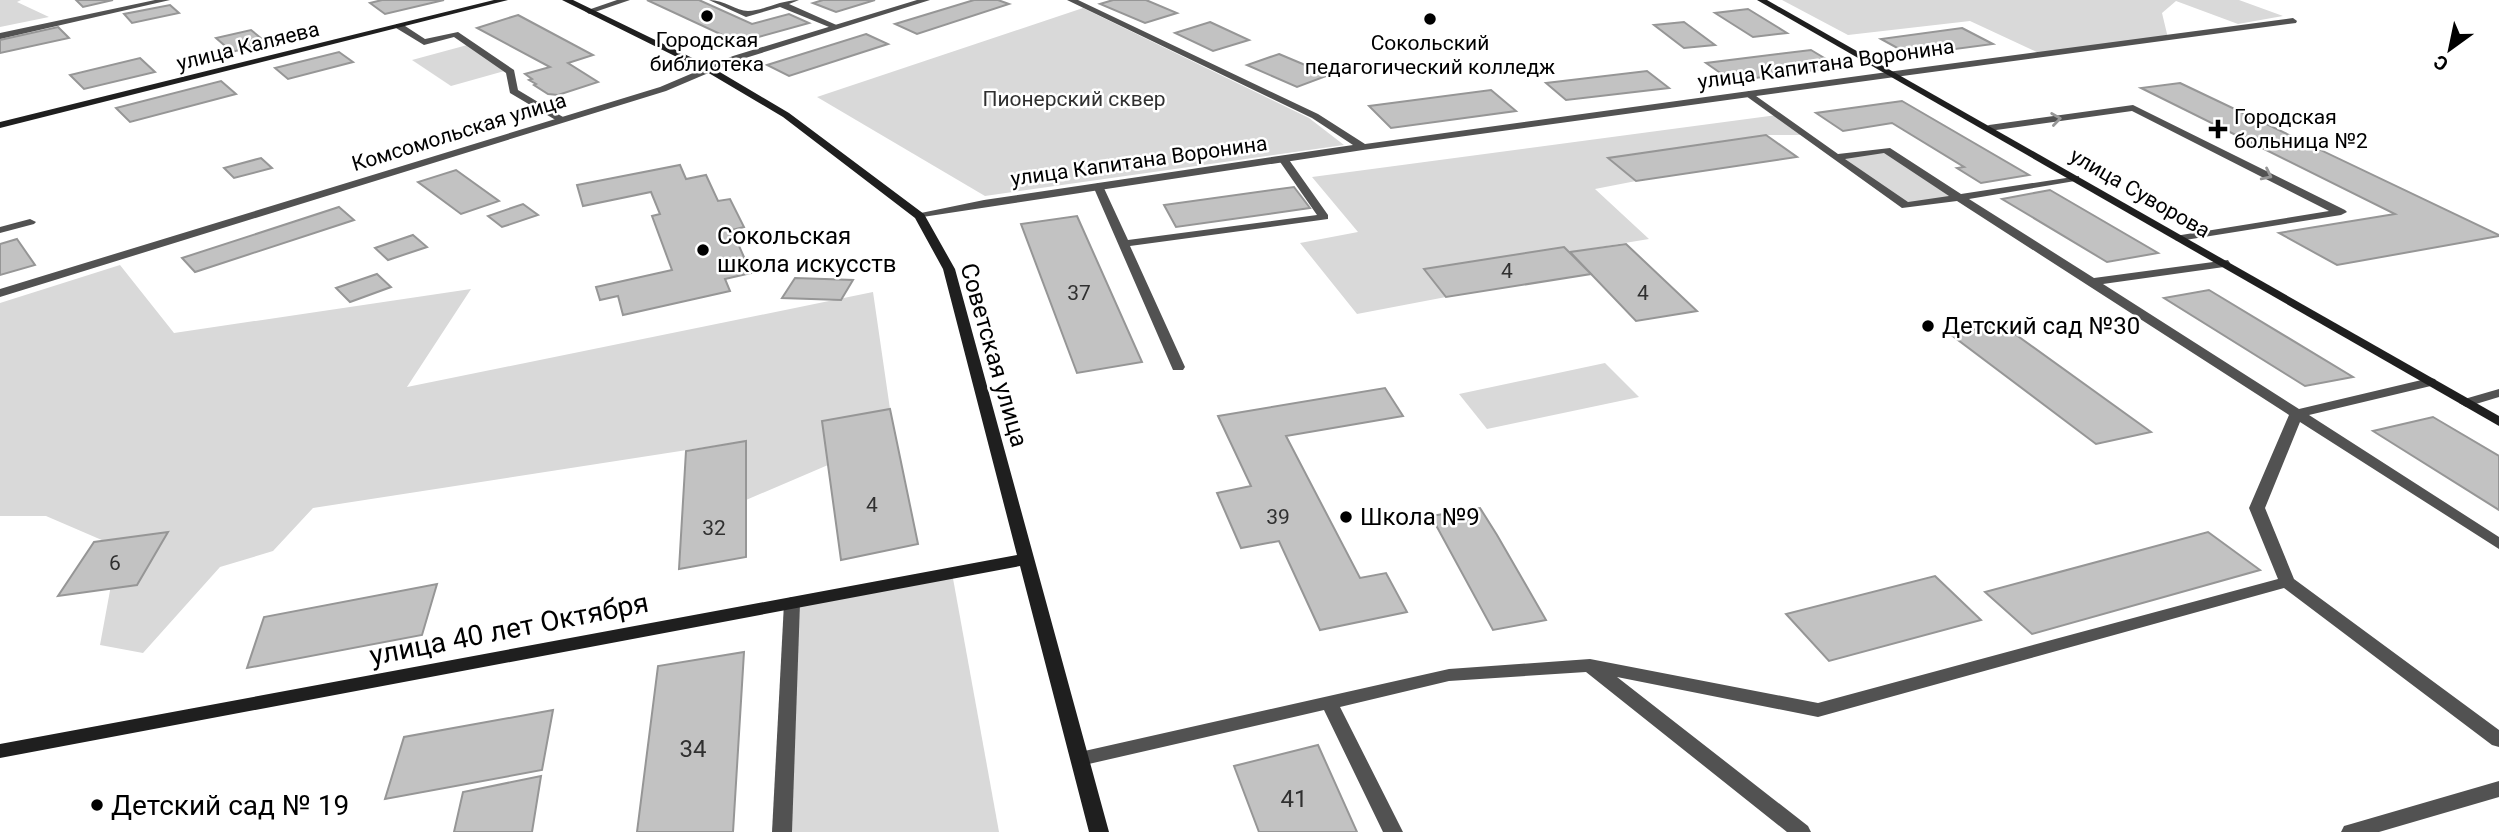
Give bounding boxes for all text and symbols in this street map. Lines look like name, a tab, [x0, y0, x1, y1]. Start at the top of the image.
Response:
marker: Городская библиотека	[699, 8, 715, 24]
marker: Сокольский педагогический колледж	[1422, 11, 1438, 27]
north arrow	[2415, 14, 2485, 84]
street label: улица Каляева	[174, 17, 322, 75]
place label: Городская библиотека	[650, 28, 764, 76]
place label: Сокольский педагогический колледж	[1305, 31, 1555, 79]
street label: улица Капитана Воронина	[1696, 34, 1956, 94]
text: С	[2430, 50, 2452, 76]
park label: Пионерский сквер	[982, 87, 1166, 111]
street label: Комсомольская улица	[349, 88, 569, 176]
place label: Городская больница №2	[2234, 105, 2368, 153]
one-way arrow	[2051, 111, 2062, 126]
marker: Городская больница №2	[2208, 119, 2228, 139]
street label: улица Капитана Воронина	[1009, 131, 1269, 191]
street label: улица Суворова	[2066, 143, 2214, 243]
one-way arrow	[2260, 167, 2272, 181]
place label: Сокольская школа искусств	[717, 222, 897, 278]
marker: Сокольская школа искусств	[695, 242, 711, 258]
house number: 4	[1501, 259, 1513, 283]
street label: Советская улица	[954, 260, 1034, 450]
house number: 37	[1067, 281, 1091, 305]
house number: 4	[1637, 281, 1649, 305]
place label: Детский сад №30	[1942, 312, 2140, 340]
marker: Детский сад №30	[1920, 318, 1936, 334]
house number: 4	[866, 493, 878, 517]
place label: Школа №9	[1360, 503, 1480, 531]
house number: 39	[1266, 505, 1290, 529]
marker: Школа №9	[1338, 509, 1354, 525]
house number: 32	[702, 516, 726, 540]
house number: 6	[109, 551, 121, 575]
street label: улица 40 лет Октября	[367, 586, 651, 672]
house number: 34	[680, 735, 706, 763]
house number: 41	[1281, 785, 1307, 813]
place label: Детский сад № 19	[111, 789, 349, 822]
marker: Детский сад № 19	[89, 797, 105, 813]

